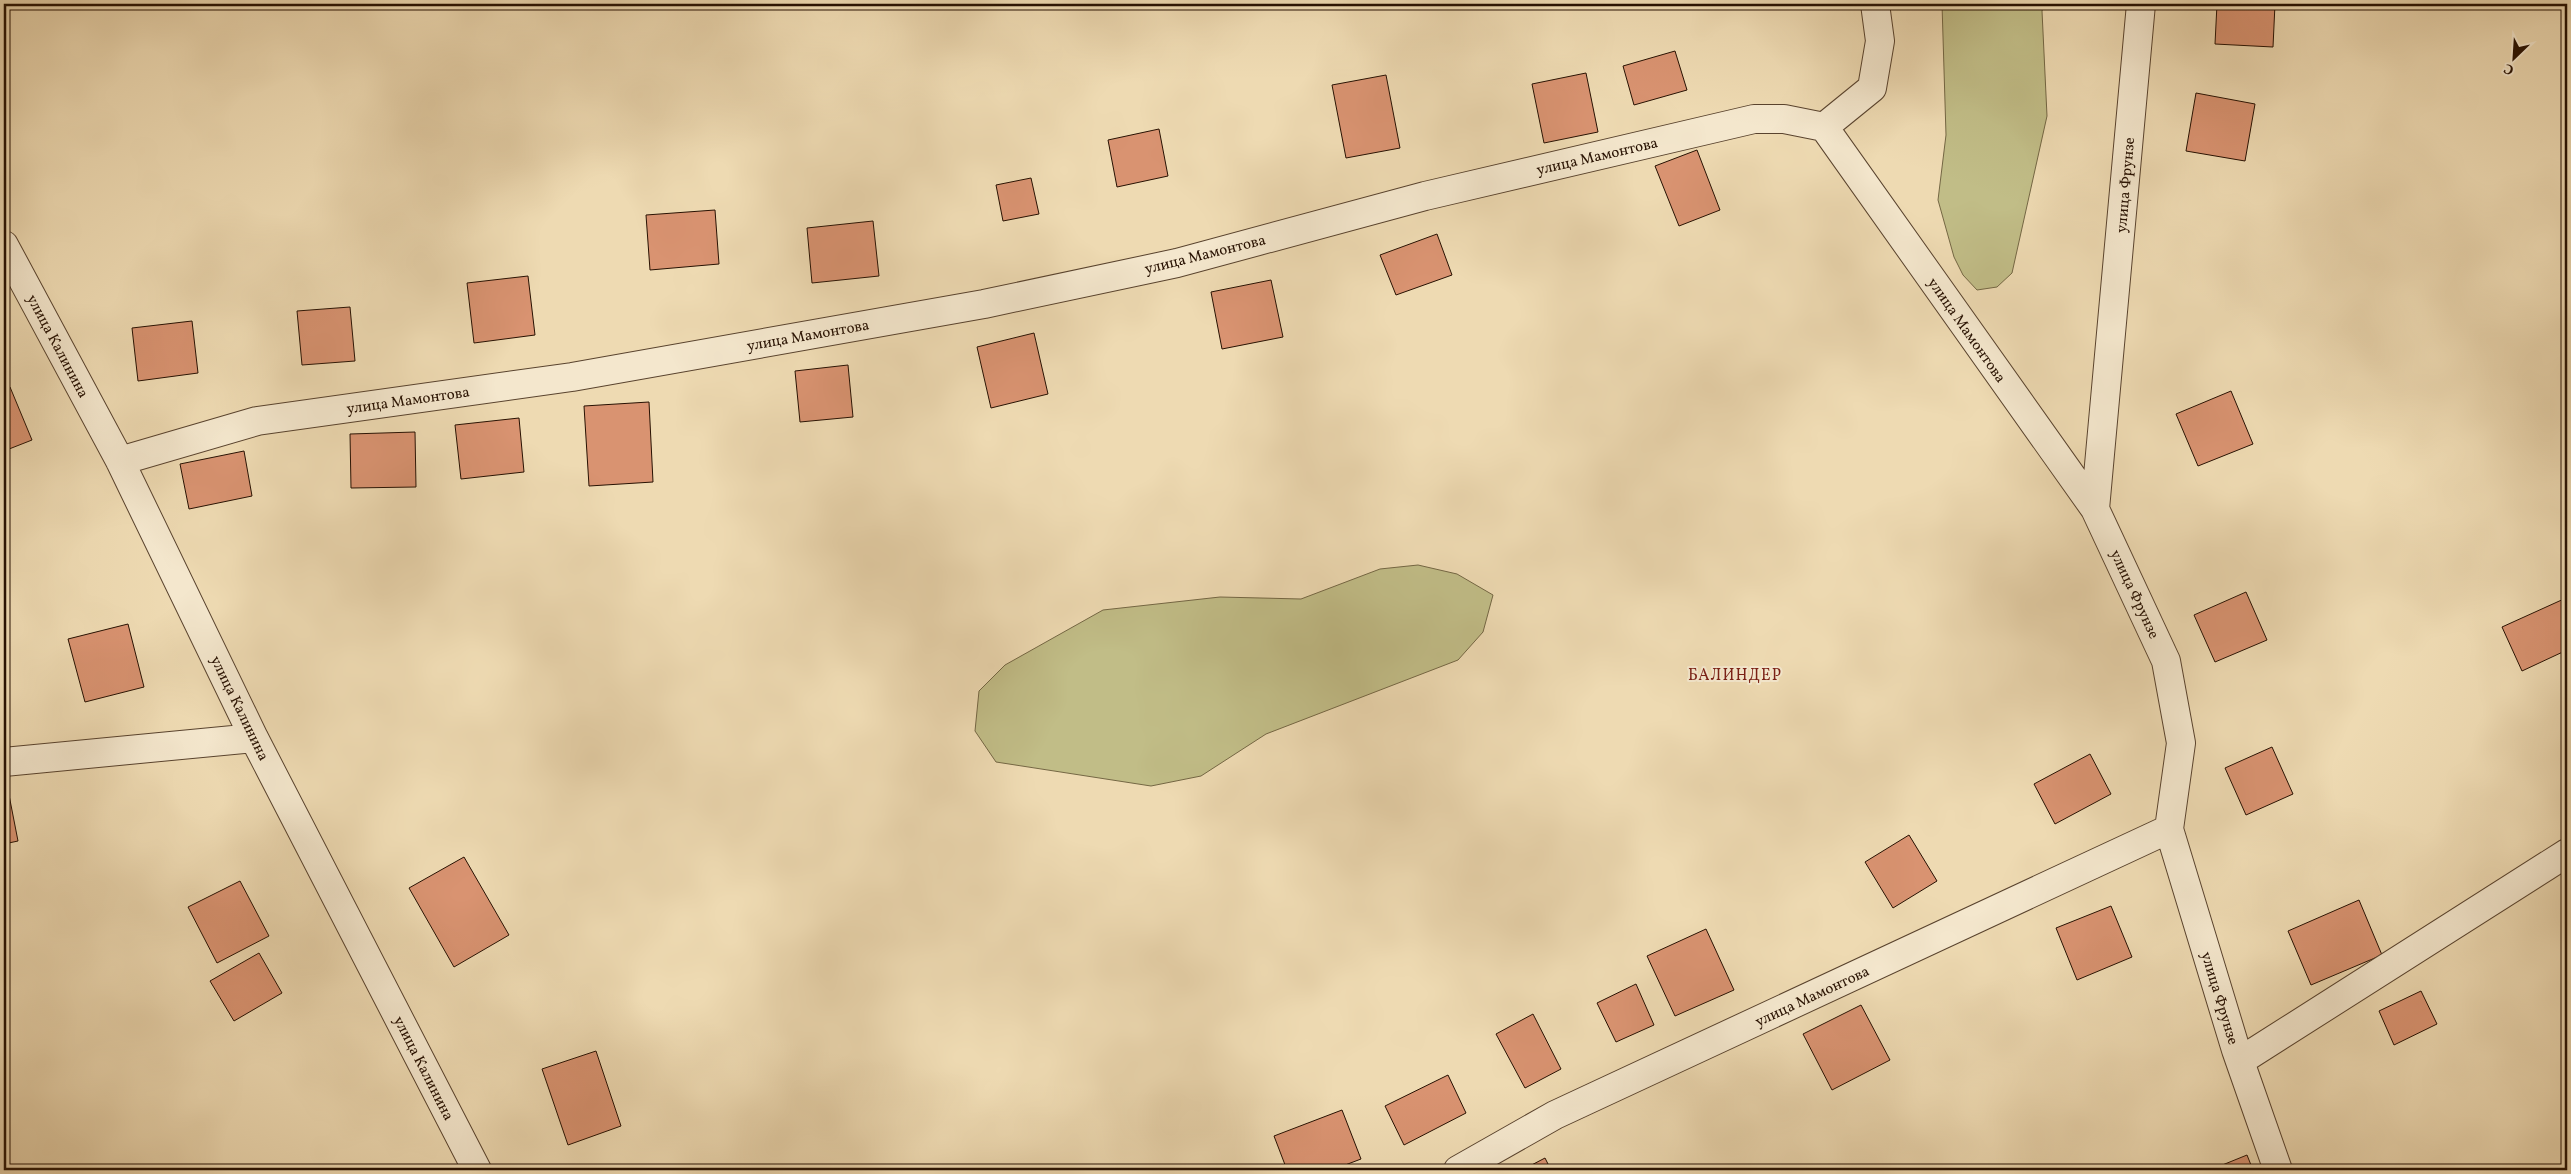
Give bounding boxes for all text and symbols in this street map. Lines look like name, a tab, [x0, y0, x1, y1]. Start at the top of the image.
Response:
north arrow	[2488, 32, 2538, 82]
text: С	[2501, 58, 2517, 79]
street label: улица Мамонтова	[1535, 133, 1660, 182]
street label: улица Фрунзе	[2112, 136, 2141, 234]
street label: улица Мамонтова	[1143, 230, 1268, 281]
street label: улица Мамонтова	[1922, 274, 2010, 388]
street label: улица Калинина	[21, 291, 93, 402]
street label: улица Мамонтова	[745, 315, 871, 358]
street label: улица Мамонтова	[345, 382, 471, 421]
street label: улица Фрунзе	[2104, 547, 2163, 643]
street label: улица Калинина	[204, 653, 273, 765]
district label: БАЛИНДЕР	[1688, 665, 1782, 687]
street label: улица Фрунзе	[2194, 949, 2243, 1047]
street label: улица Мамонтова	[1752, 962, 1873, 1033]
street label: улица Калинина	[387, 1013, 458, 1125]

